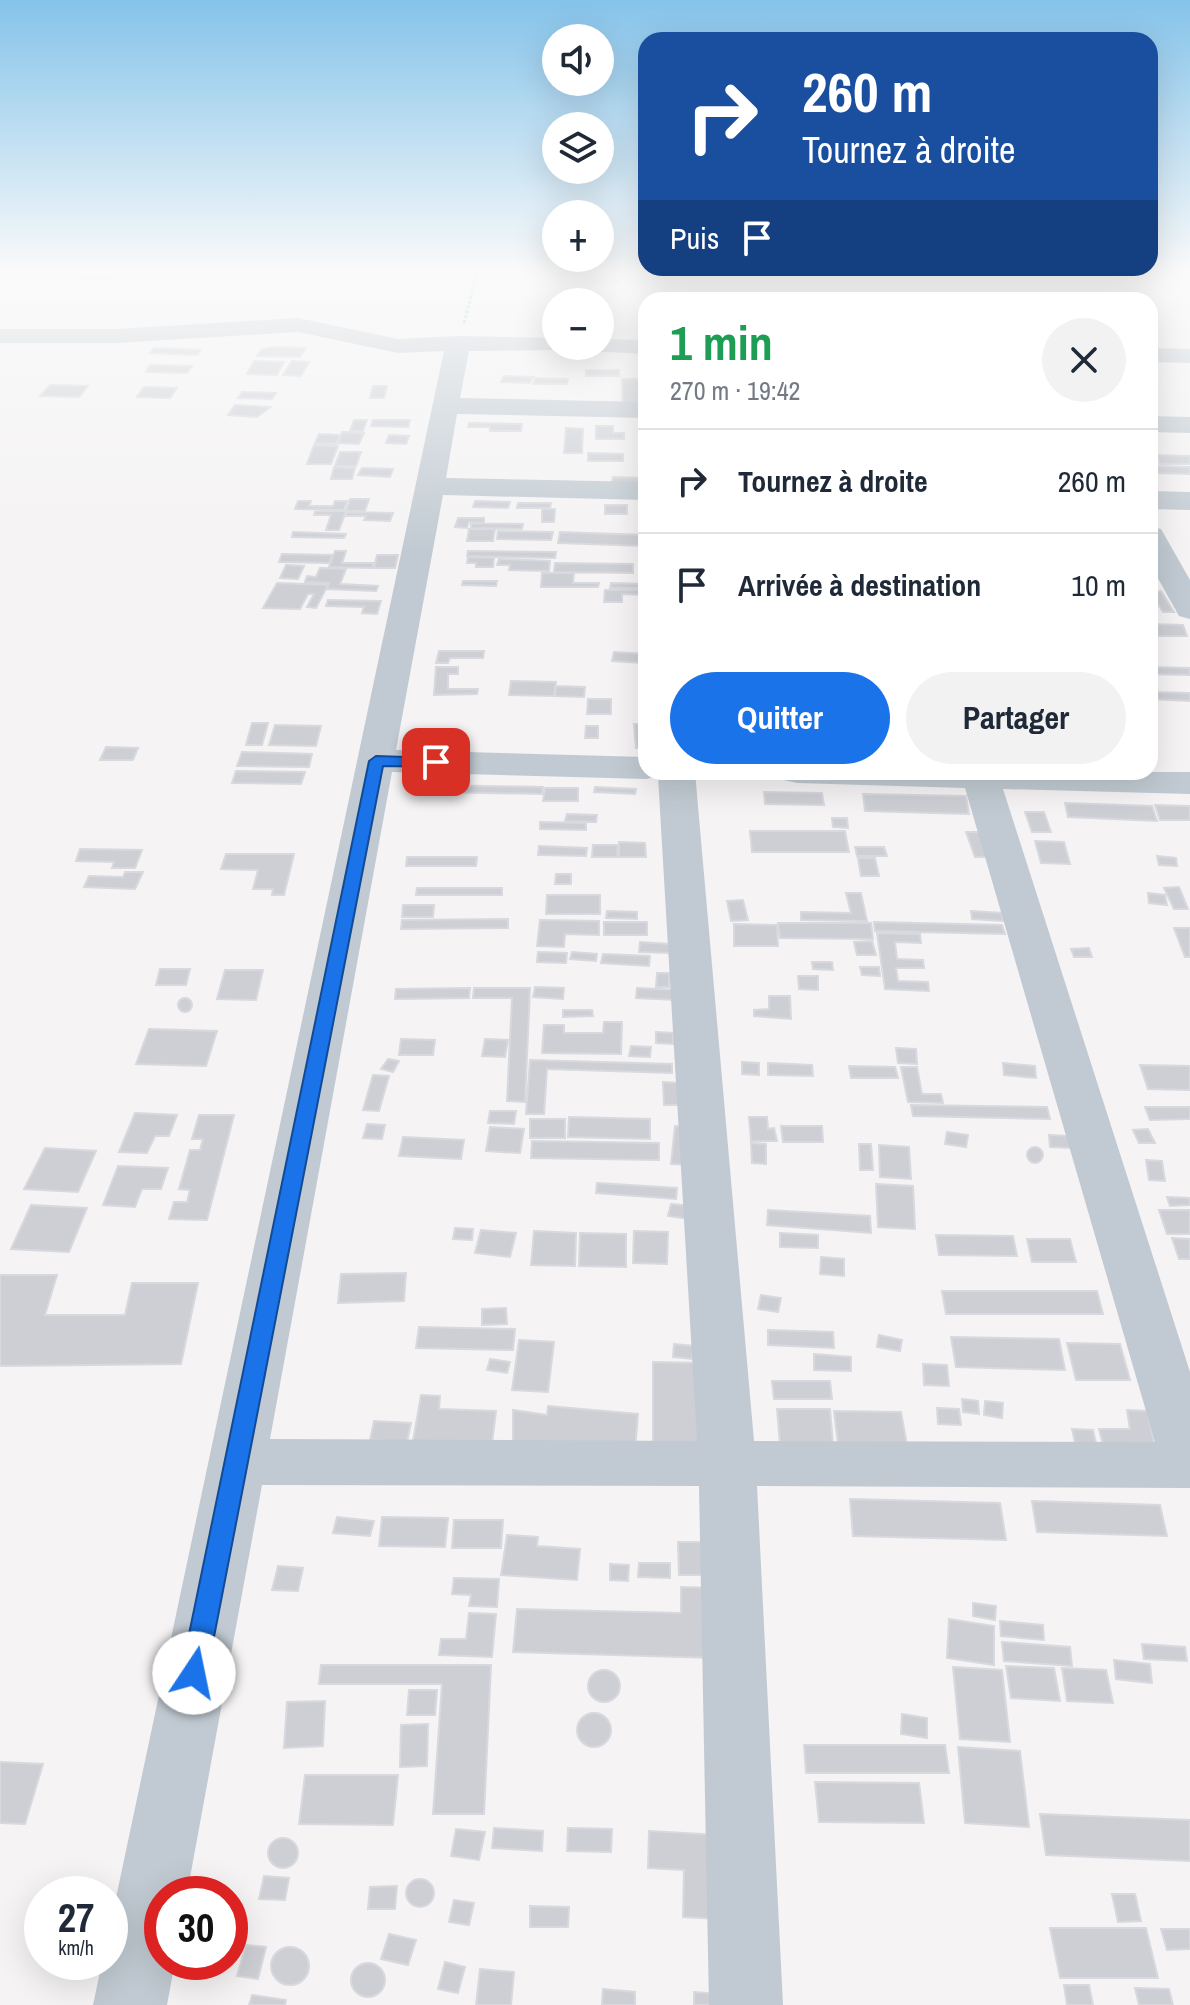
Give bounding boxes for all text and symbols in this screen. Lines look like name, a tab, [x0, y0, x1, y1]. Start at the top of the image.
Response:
map controls	[542, 24, 614, 360]
button: sound	[542, 24, 614, 96]
text: 260 m	[802, 54, 932, 129]
icon: right	[670, 64, 774, 168]
button: layers	[542, 112, 614, 184]
text: Tournez à droite	[802, 126, 1015, 174]
button: +	[542, 200, 614, 272]
icon: arrive	[735, 216, 779, 260]
text: Puis	[670, 218, 719, 258]
button: −	[542, 288, 614, 360]
text: 1 min	[670, 310, 773, 375]
button: close	[1042, 318, 1126, 402]
text: 270 m · 19:42	[670, 373, 800, 408]
icon: right	[670, 459, 714, 503]
text: Tournez à droite	[738, 461, 928, 501]
text: 260 m	[1058, 461, 1126, 501]
icon: arrive	[670, 563, 714, 607]
text: Arrivée à destination	[738, 565, 981, 605]
text: 10 m	[1071, 565, 1126, 605]
button: Quitter	[670, 672, 890, 764]
button: Partager	[906, 672, 1126, 764]
pin	[402, 728, 470, 796]
icon: arrive	[414, 740, 458, 784]
position arrow	[152, 1631, 236, 1715]
speed limit sign: 30	[144, 1876, 248, 1980]
text: 27	[58, 1891, 94, 1944]
text: km/h	[58, 1934, 94, 1961]

